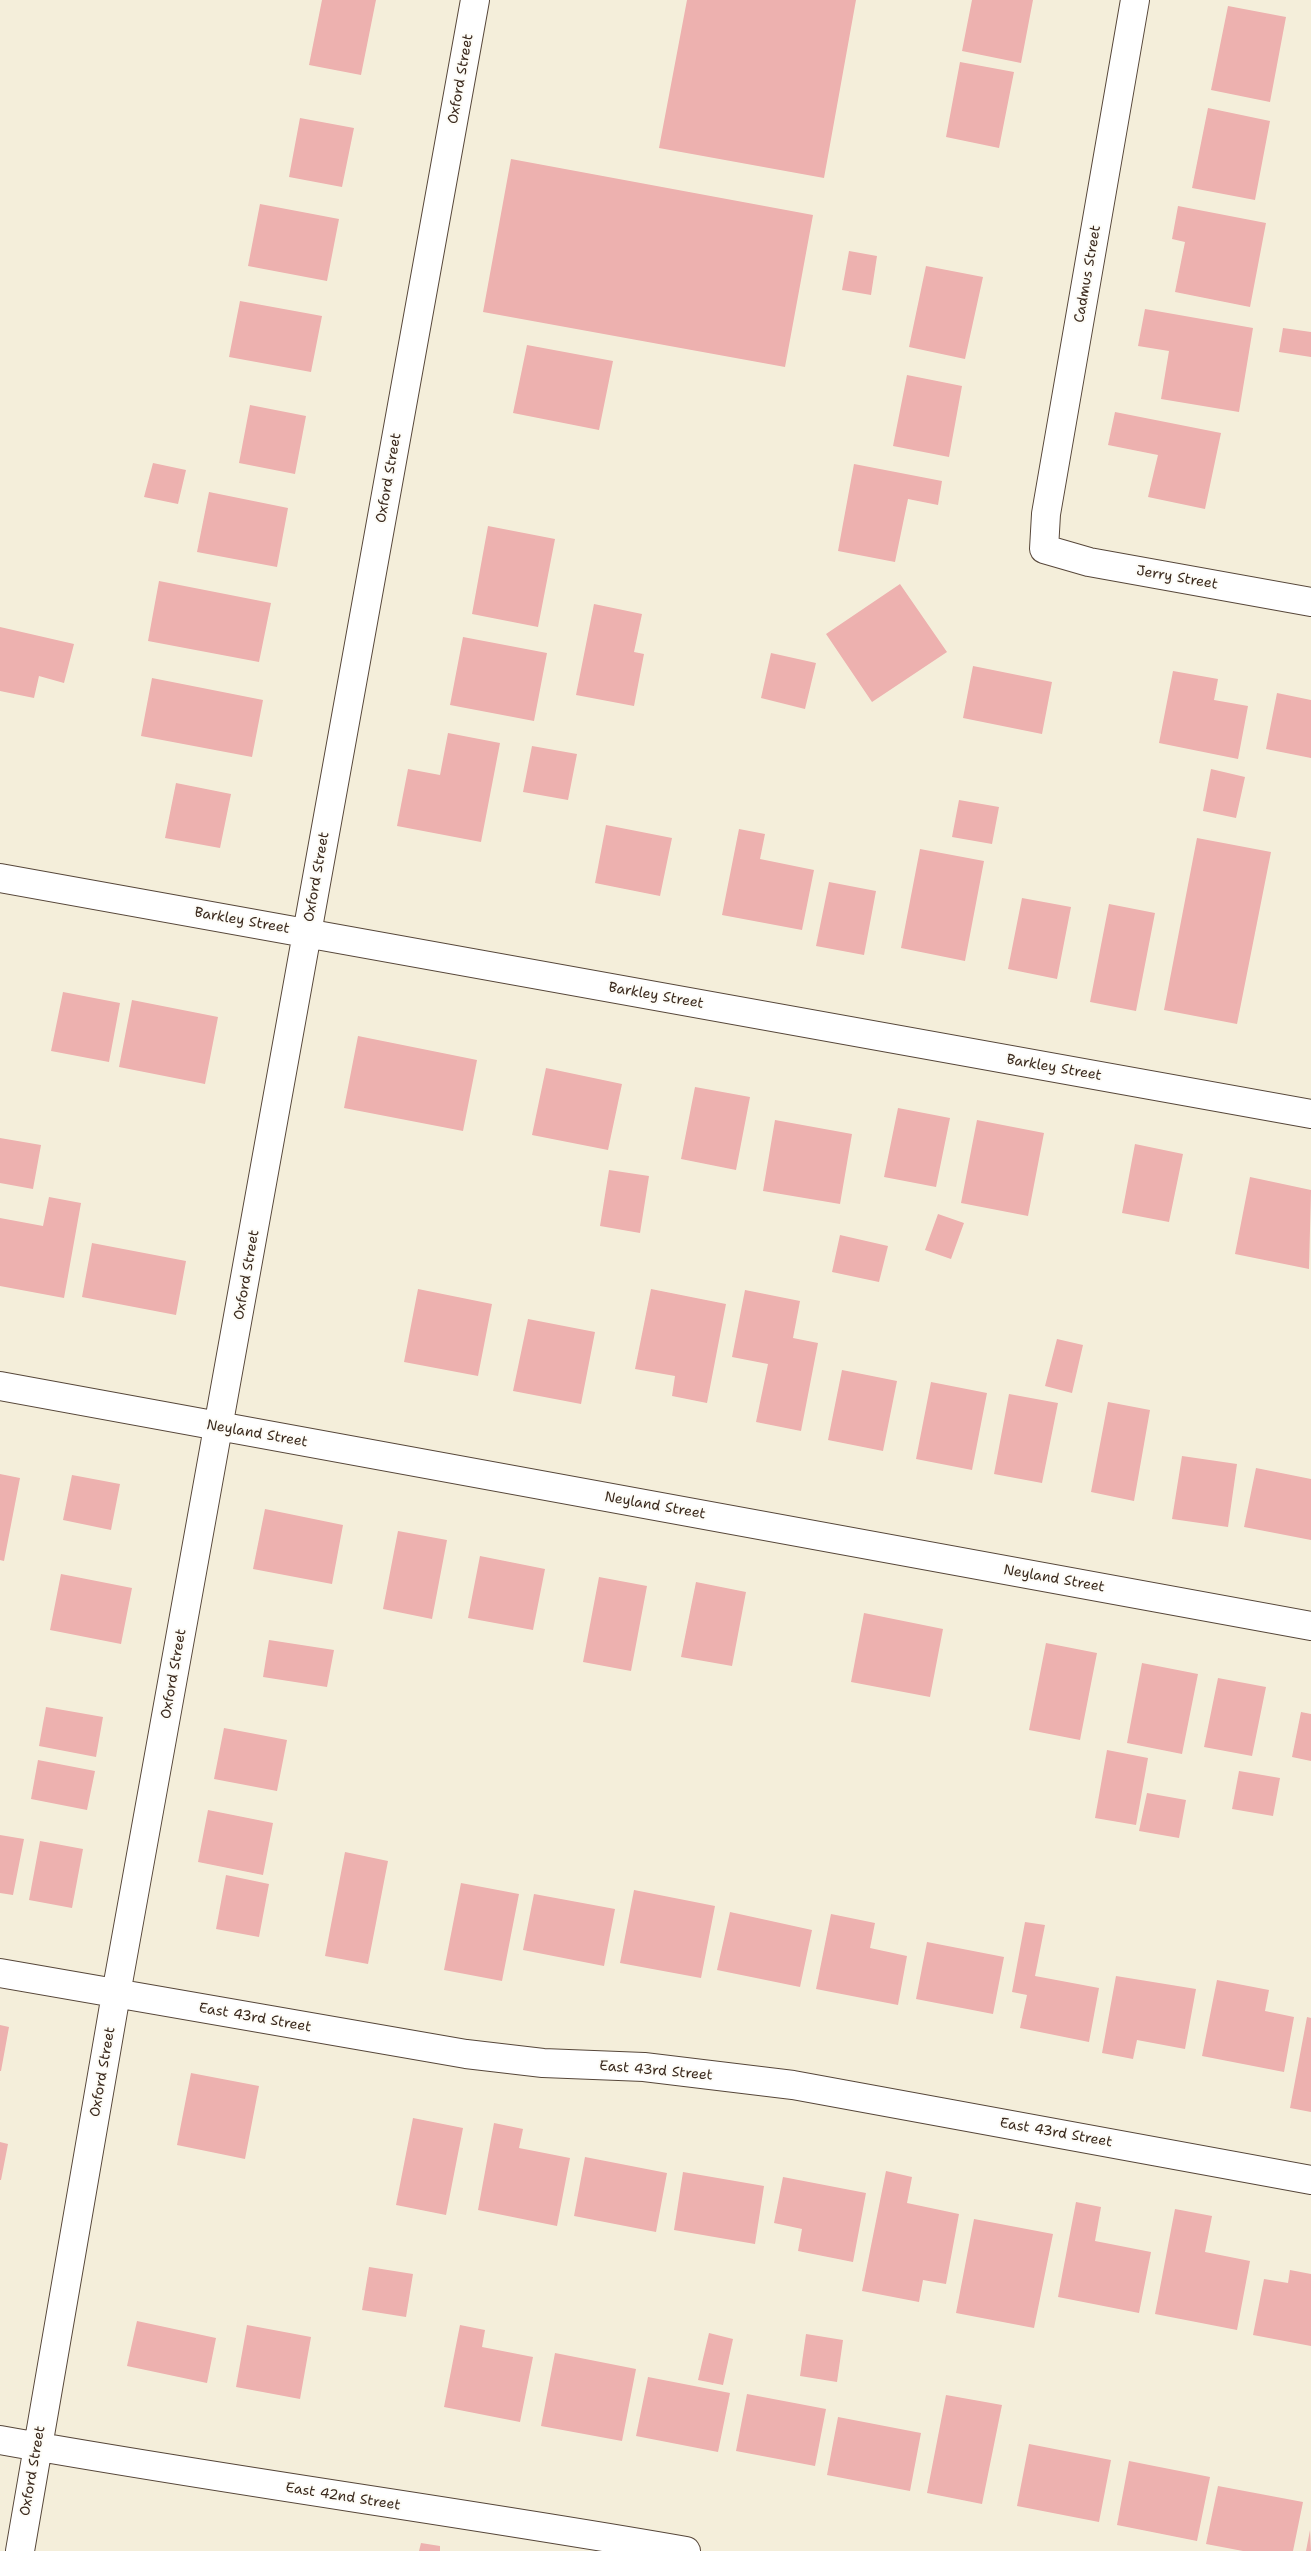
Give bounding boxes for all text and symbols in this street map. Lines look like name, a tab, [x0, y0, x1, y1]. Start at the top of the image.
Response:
street label: Oxford Street	[445, 33, 477, 125]
street label: Cadmus Street	[1071, 224, 1105, 324]
street label: Oxford Street	[373, 432, 405, 524]
street label: Jerry Street	[1135, 563, 1219, 593]
street label: Oxford Street	[301, 831, 333, 923]
street label: Barkley Street	[193, 904, 291, 938]
street label: Barkley Street	[607, 979, 705, 1013]
street label: Barkley Street	[1005, 1051, 1103, 1085]
street label: Oxford Street	[231, 1229, 263, 1321]
street label: Neyland Street	[205, 1417, 309, 1451]
street label: Neyland Street	[603, 1489, 707, 1523]
street label: Neyland Street	[1002, 1562, 1106, 1596]
street label: Oxford Street	[158, 1628, 190, 1720]
street label: East 43rd Street	[197, 2000, 313, 2036]
street label: Oxford Street	[87, 2026, 119, 2118]
street label: East 43rd Street	[599, 2058, 713, 2084]
street label: East 43rd Street	[998, 2115, 1114, 2151]
street label: Oxford Street	[17, 2425, 49, 2517]
street label: East 42nd Street	[284, 2480, 402, 2514]

